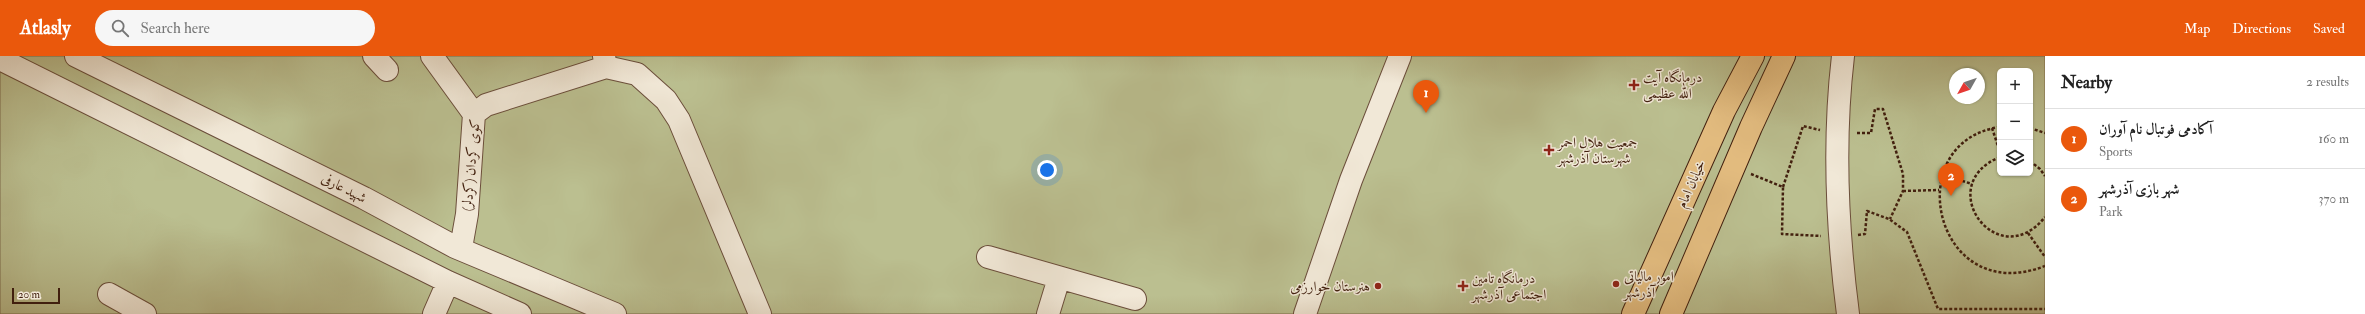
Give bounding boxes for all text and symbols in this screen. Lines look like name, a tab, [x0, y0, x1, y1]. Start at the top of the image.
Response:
search box	[95, 10, 375, 46]
text: Atlasly	[20, 16, 71, 40]
icon: search	[109, 17, 131, 39]
text: Search here	[141, 19, 210, 38]
text: Map	[2184, 20, 2210, 37]
text: Directions	[2232, 20, 2291, 37]
text: Saved	[2313, 20, 2345, 37]
place label: درمانگاه آیت الله عظیمی	[1643, 68, 1702, 103]
north arrow	[1949, 68, 1985, 104]
map controls	[1997, 68, 2033, 176]
button: +	[1997, 68, 2033, 104]
text: Nearby	[2061, 72, 2112, 93]
text: 2 results	[2306, 74, 2349, 90]
marker: درمانگاه آیت الله عظیمی	[1628, 79, 1640, 91]
pin: 1	[1413, 80, 1439, 113]
button: −	[1997, 104, 2033, 140]
street label: کوی کردان (کردلر)	[458, 118, 484, 212]
text: آکادمی فوتبال نام آوران	[2099, 120, 2213, 139]
text: 1	[2072, 131, 2076, 147]
text: 160 m	[2318, 131, 2349, 147]
place label: جمعیت هلال احمر شهرستان آذرشهر	[1556, 134, 1638, 168]
button: layers	[1997, 140, 2033, 176]
marker: جمعیت هلال احمر شهرستان آذرشهر	[1543, 144, 1555, 156]
text: Sports	[2099, 144, 2133, 160]
street label: خیابان امام	[1673, 157, 1713, 212]
your location	[1037, 160, 1057, 180]
pin: 2	[1938, 163, 1964, 196]
street label: شهید عارفی	[318, 169, 370, 208]
text: شهر بازی آذرشهر	[2099, 180, 2179, 199]
text: 2	[2071, 191, 2077, 207]
text: 370 m	[2319, 191, 2349, 207]
text: Park	[2099, 204, 2123, 220]
place label: امور مالیاتی آذرشهر	[1622, 268, 1674, 302]
place label: درمانگاه تامین اجتماعی آذرشهر	[1470, 269, 1546, 304]
place label: هنرستان خوارزمی	[1290, 278, 1370, 295]
marker: امور مالیاتی آذرشهر	[1611, 279, 1621, 289]
marker: درمانگاه تامین اجتماعی آذرشهر	[1457, 280, 1469, 292]
marker: هنرستان خوارزمی	[1373, 281, 1383, 291]
scale bar	[12, 286, 60, 305]
text: 20 m	[18, 288, 40, 301]

